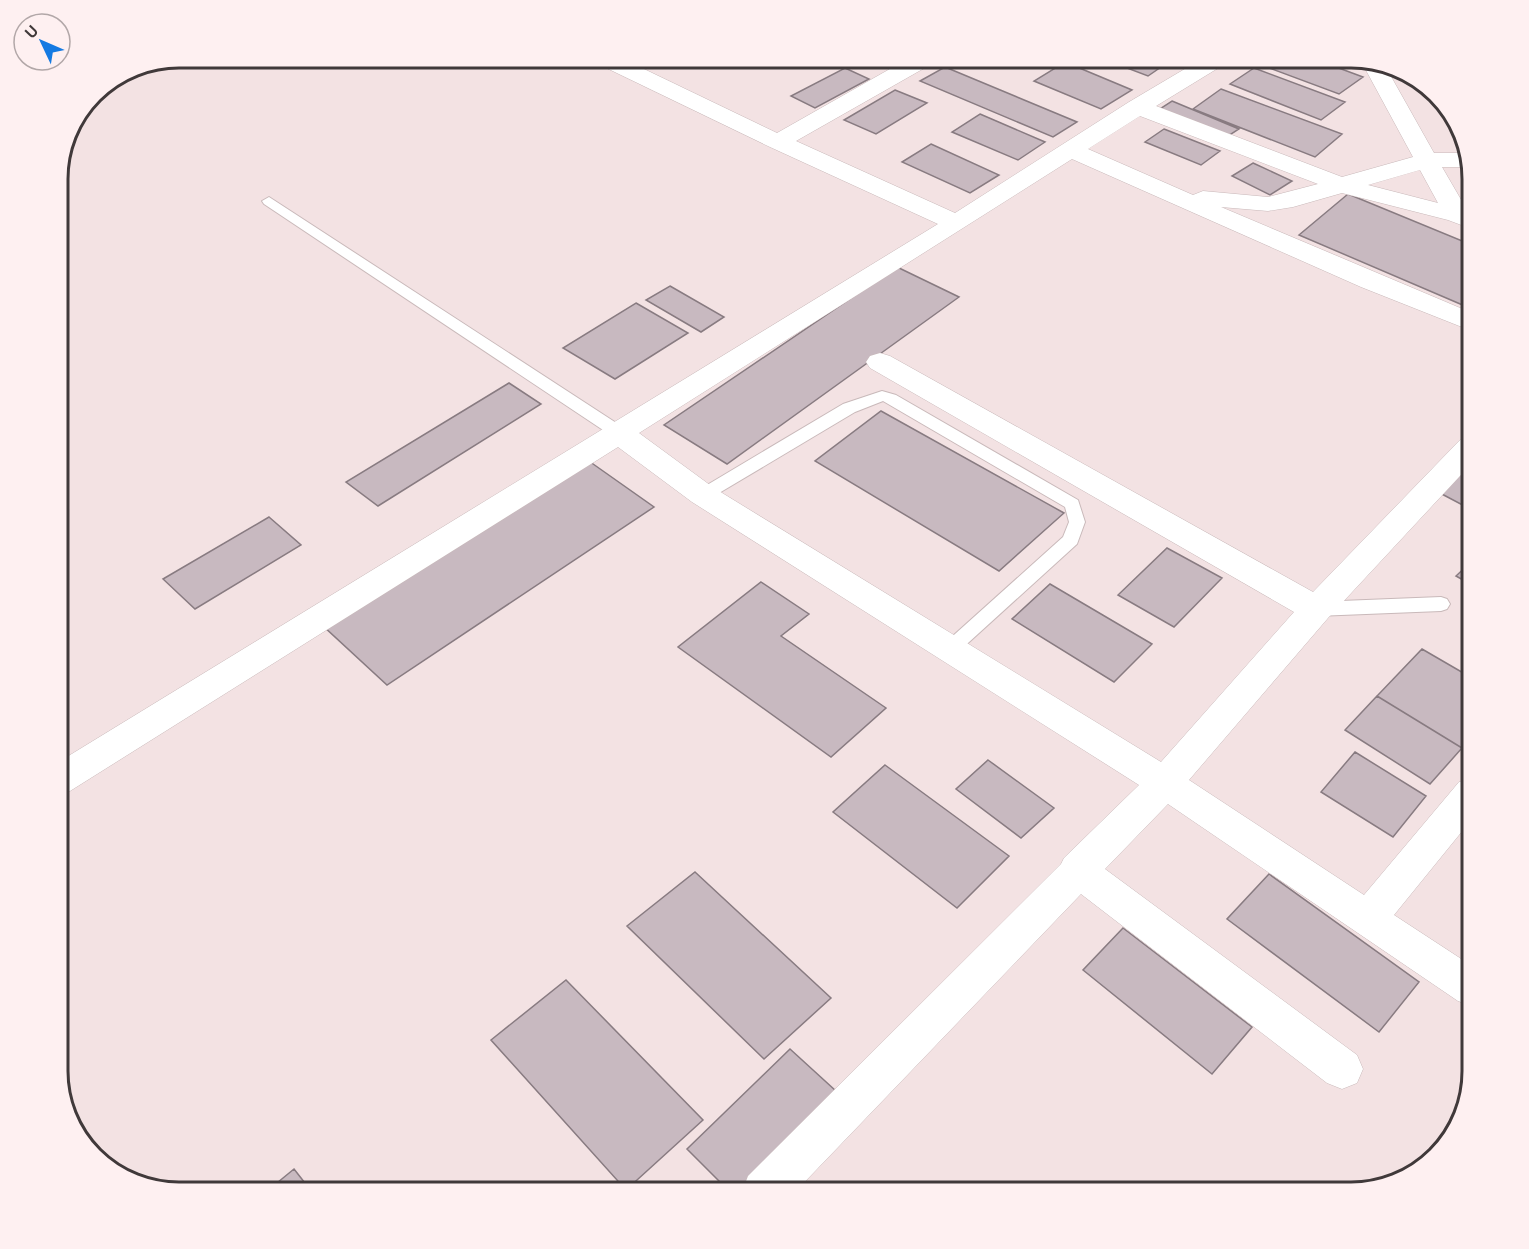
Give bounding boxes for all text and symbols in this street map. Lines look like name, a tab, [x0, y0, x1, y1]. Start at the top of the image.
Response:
north arrow	[12, 12, 72, 72]
text: U	[20, 21, 43, 43]

